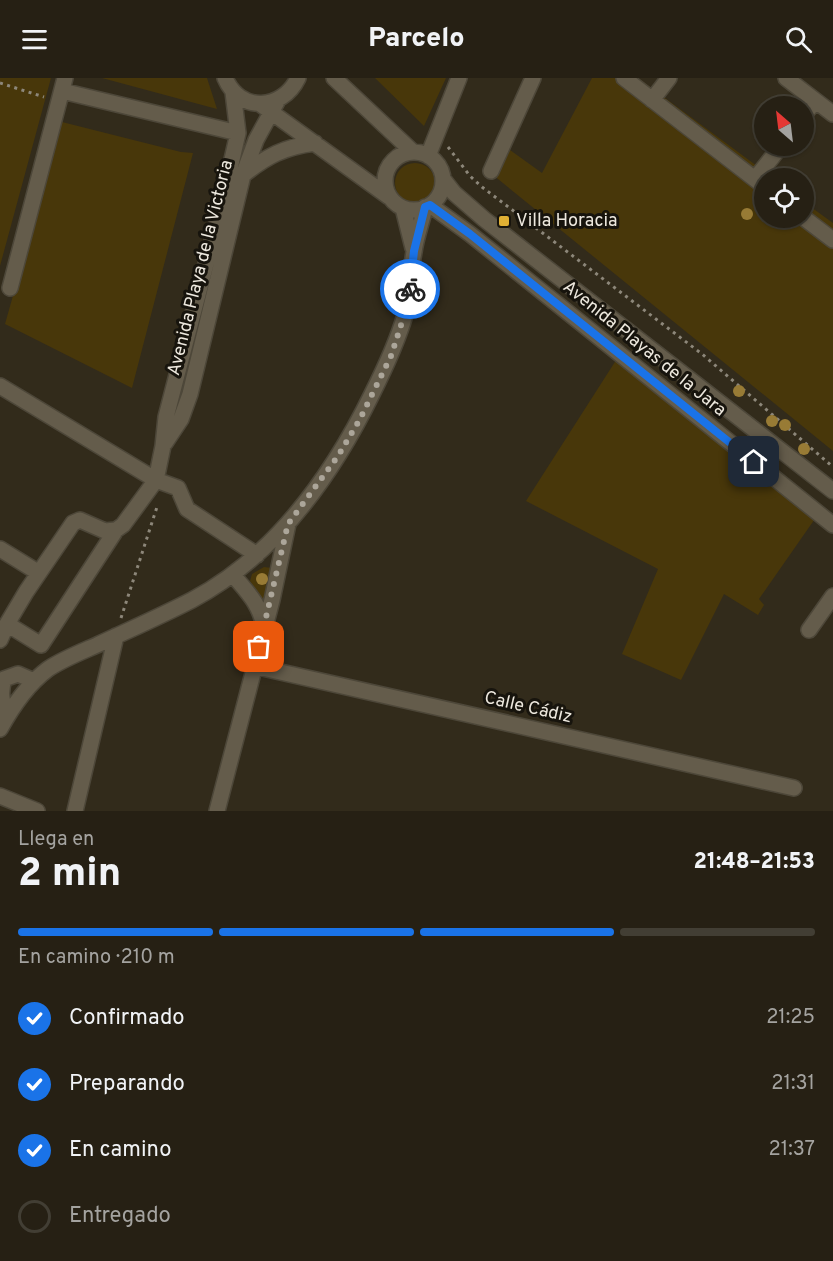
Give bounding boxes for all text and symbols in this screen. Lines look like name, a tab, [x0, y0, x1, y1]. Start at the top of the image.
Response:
text: Parcelo	[368, 22, 465, 56]
icon: menu	[18, 23, 51, 56]
icon: search	[782, 23, 815, 56]
north arrow	[754, 96, 814, 156]
map controls	[754, 96, 814, 228]
street label: Avenida Playa de la Victoria	[163, 158, 239, 378]
button: locate	[754, 168, 814, 228]
place label: Villa Horacia	[516, 210, 617, 233]
marker: Villa Horacia	[497, 214, 511, 228]
courier	[380, 259, 440, 319]
icon: bike	[394, 273, 427, 306]
street label: Avenida Playas de la Jara	[558, 276, 730, 422]
pin	[728, 436, 779, 487]
icon: home	[737, 445, 770, 478]
pin	[233, 621, 284, 672]
icon: bag	[242, 630, 275, 663]
street label: Calle Cádiz	[482, 687, 574, 729]
text: Llega en	[18, 827, 94, 853]
text: 21:48–21:53	[694, 849, 815, 876]
text: 2 min	[18, 851, 121, 900]
text: En camino · 210 m	[18, 945, 175, 971]
icon: check	[18, 1002, 51, 1035]
text: Confirmado	[69, 1005, 185, 1032]
text: 21:25	[766, 1005, 815, 1031]
icon: check	[18, 1068, 51, 1101]
text: Preparando	[69, 1071, 185, 1098]
text: 21:31	[771, 1071, 815, 1097]
icon: check	[18, 1134, 51, 1167]
text: En camino	[69, 1137, 171, 1164]
text: 21:37	[769, 1137, 815, 1163]
text: Entregado	[69, 1203, 171, 1230]

